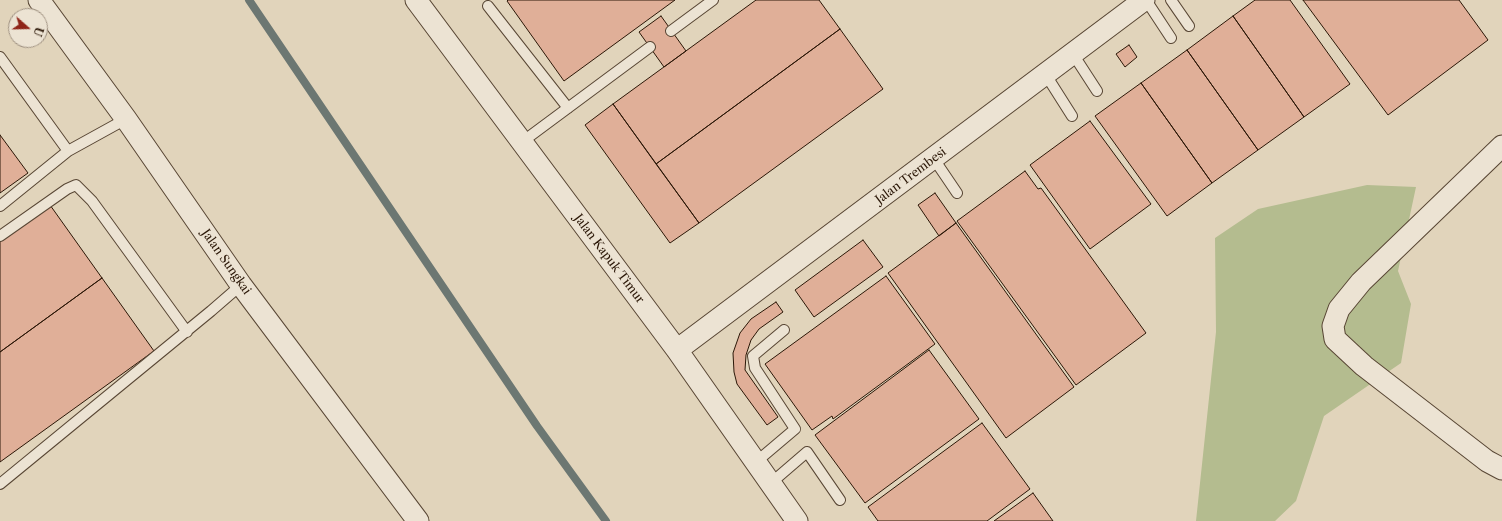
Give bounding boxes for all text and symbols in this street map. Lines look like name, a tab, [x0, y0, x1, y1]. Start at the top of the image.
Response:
north arrow	[8, 8, 48, 48]
text: U	[30, 25, 46, 38]
street label: Jalan Trembesi	[873, 145, 949, 207]
street label: Jalan Kapuk Timur	[571, 212, 647, 306]
street label: Jalan Sungkai	[198, 227, 254, 297]

